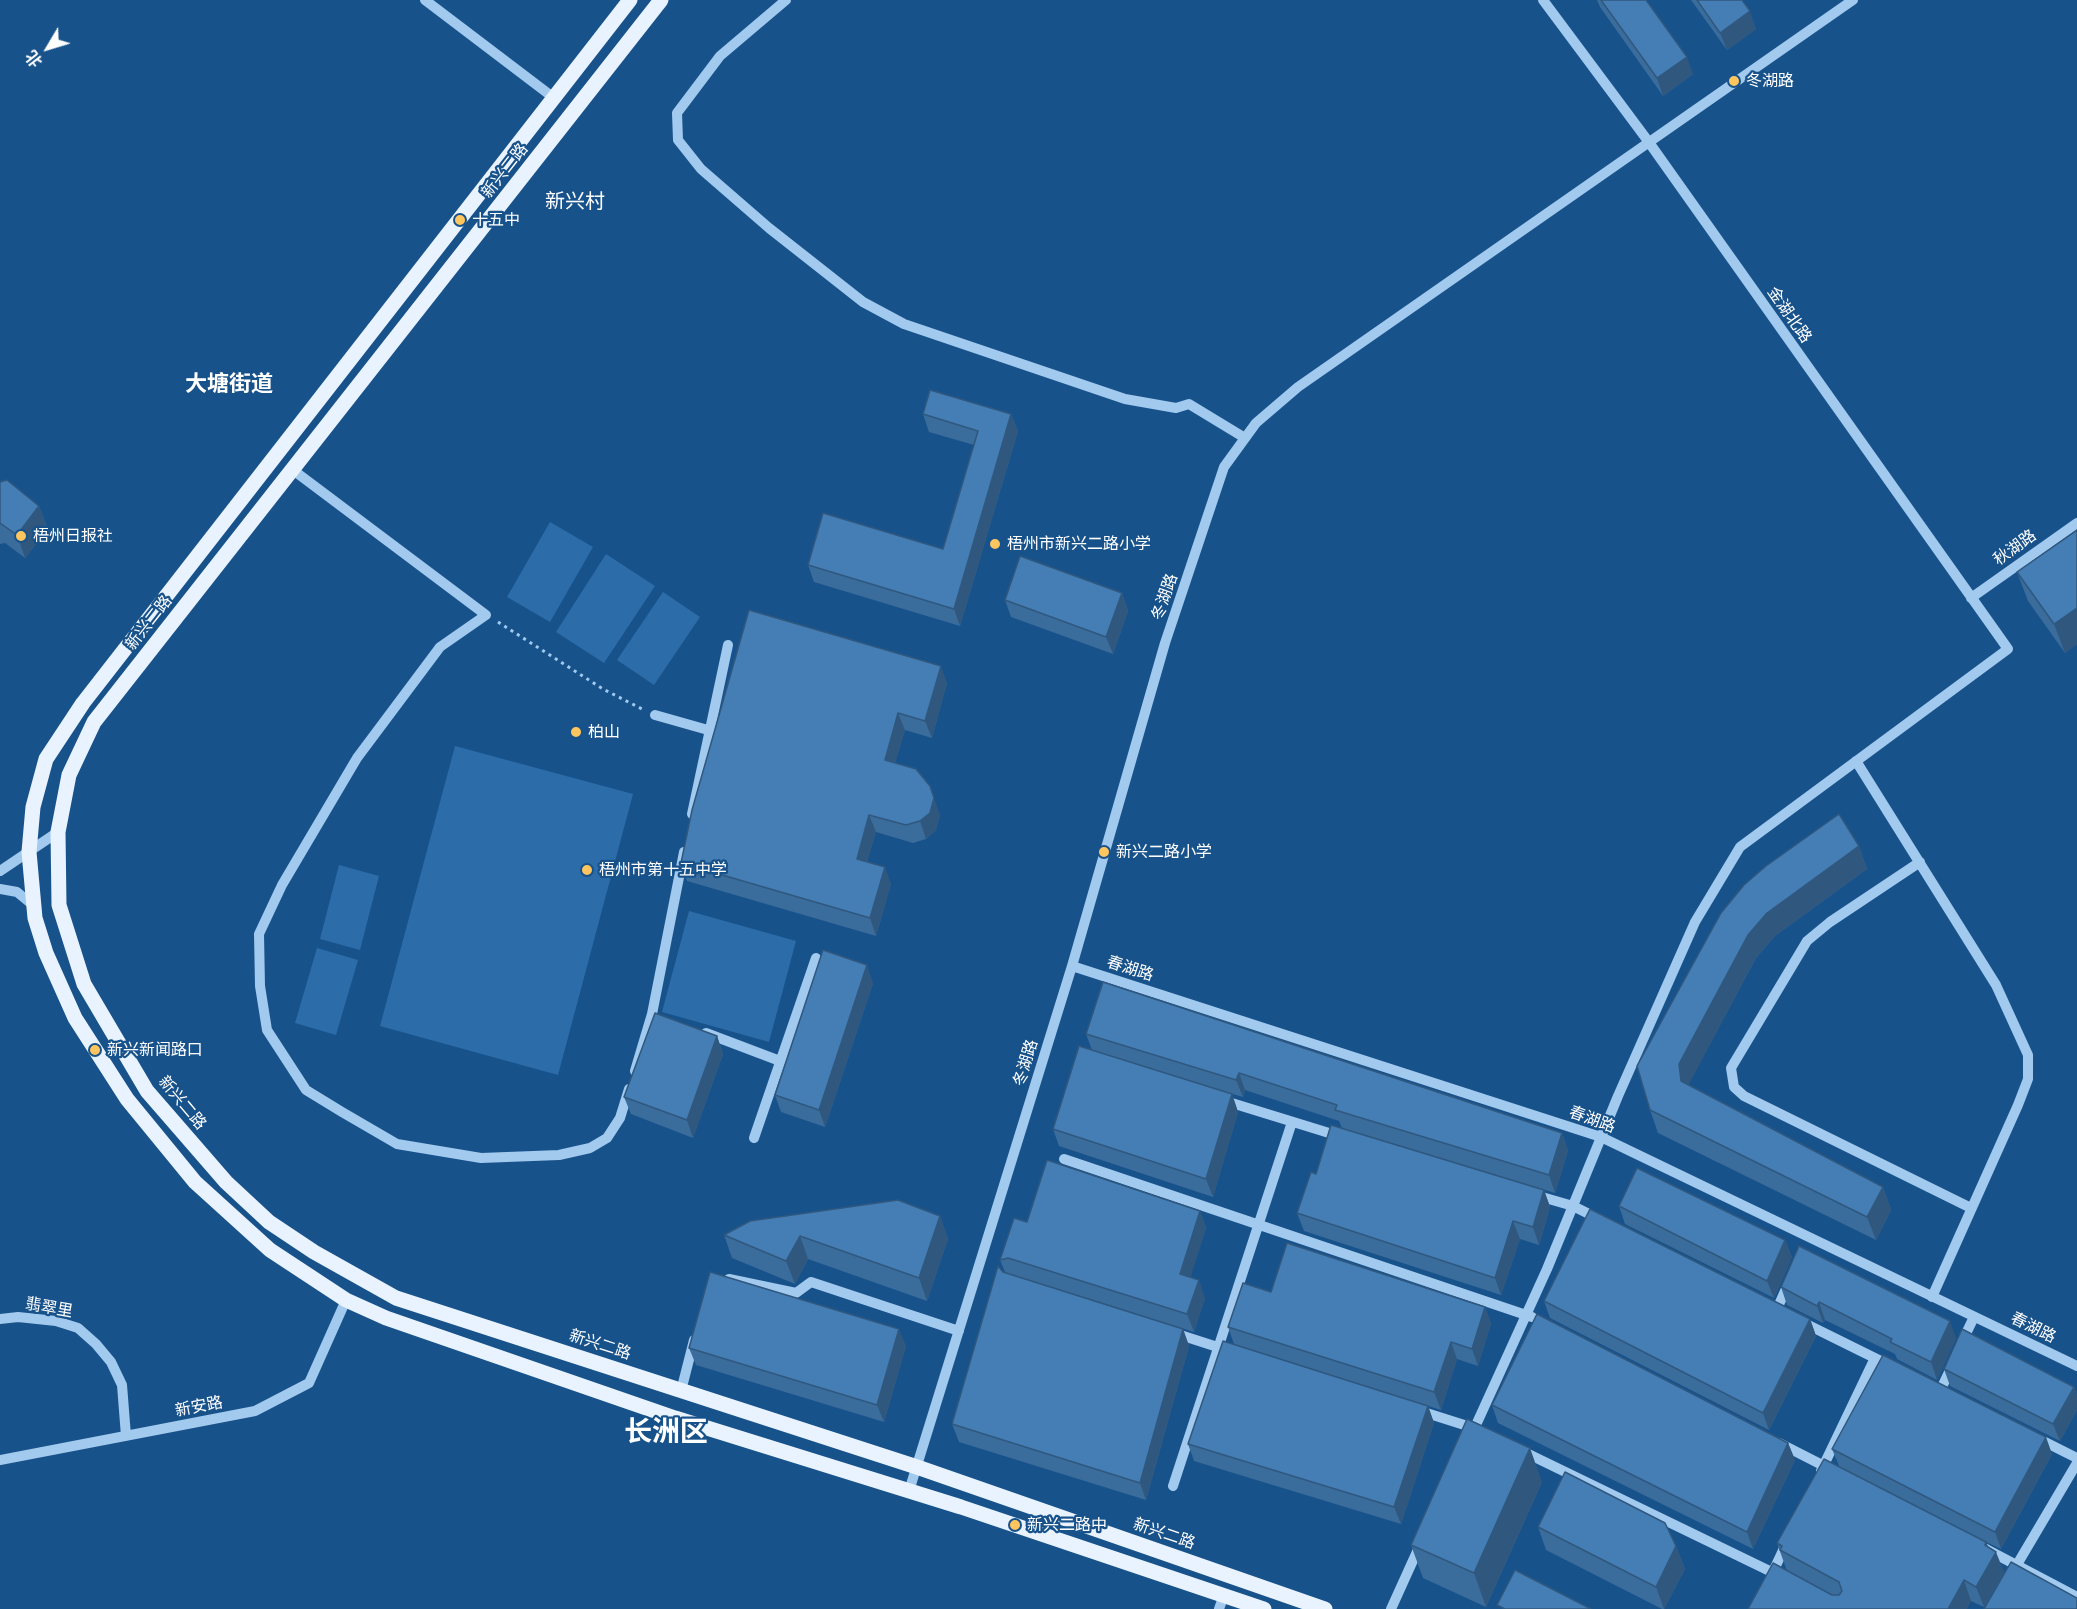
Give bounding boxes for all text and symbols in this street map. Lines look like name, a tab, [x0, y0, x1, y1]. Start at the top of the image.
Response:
north arrow	[18, 18, 78, 78]
text: 北	[21, 47, 47, 72]
place label: 冬湖路	[1746, 71, 1794, 91]
marker: 冬湖路	[1727, 74, 1741, 88]
street label: 新兴二路	[478, 140, 532, 202]
district label: 新兴村	[545, 190, 605, 214]
place label: 十五中	[472, 210, 520, 230]
marker: 十五中	[453, 213, 467, 227]
street label: 金湖北路	[1763, 283, 1815, 347]
district label: 大塘街道	[185, 372, 273, 398]
place label: 梧州日报社	[33, 526, 113, 546]
street label: 秋湖路	[1990, 526, 2040, 570]
marker: 梧州日报社	[14, 529, 28, 543]
place label: 梧州市新兴二路小学	[1007, 534, 1151, 554]
marker: 梧州市新兴二路小学	[988, 537, 1002, 551]
street label: 冬湖路	[1148, 571, 1182, 623]
street label: 新兴二路	[122, 592, 176, 654]
place label: 柏山	[588, 722, 620, 742]
marker: 柏山	[569, 725, 583, 739]
place label: 新兴二路小学	[1116, 842, 1212, 862]
marker: 新兴二路小学	[1097, 845, 1111, 859]
place label: 梧州市第十五中学	[599, 860, 727, 880]
marker: 梧州市第十五中学	[580, 863, 594, 877]
street label: 春湖路	[1104, 952, 1156, 986]
street label: 冬湖路	[1010, 1037, 1042, 1089]
place label: 新兴新闻路口	[107, 1040, 203, 1060]
marker: 新兴新闻路口	[88, 1043, 102, 1057]
street label: 新兴二路	[154, 1072, 210, 1134]
street label: 春湖路	[1566, 1103, 1618, 1137]
street label: 翡翠里	[24, 1294, 74, 1322]
street label: 春湖路	[2007, 1309, 2059, 1347]
street label: 新兴二路	[567, 1326, 633, 1364]
street label: 新安路	[174, 1393, 224, 1421]
district label: 长洲区	[624, 1416, 708, 1450]
place label: 新兴二路中	[1027, 1515, 1107, 1535]
street label: 新兴二路	[1131, 1515, 1197, 1553]
marker: 新兴二路中	[1008, 1518, 1022, 1532]

